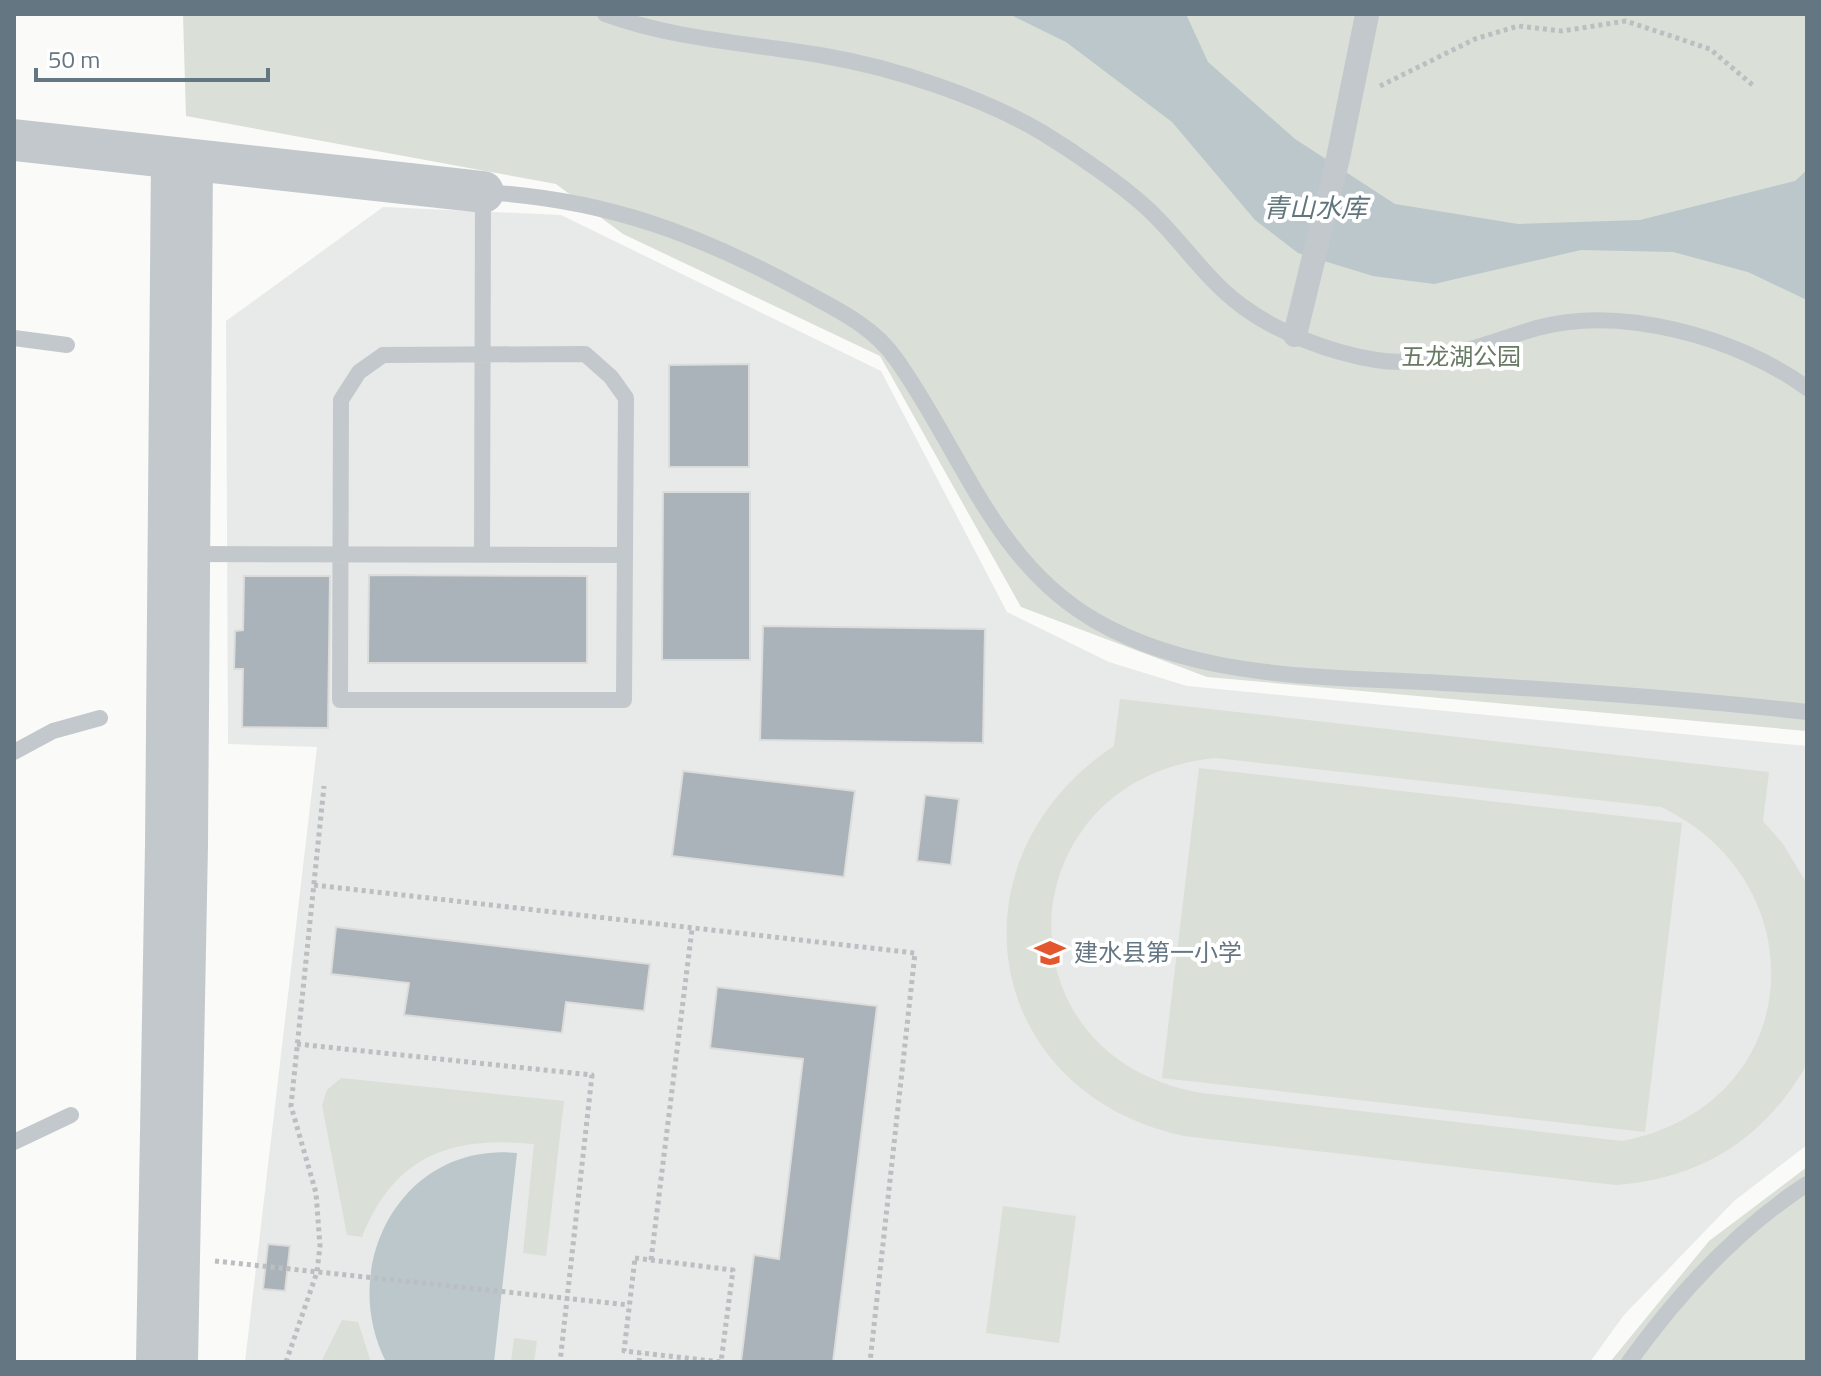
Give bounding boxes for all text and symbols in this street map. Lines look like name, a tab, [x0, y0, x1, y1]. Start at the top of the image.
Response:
scale bar	[36, 32, 268, 82]
text: 50 m	[48, 41, 100, 77]
water label: 青山水库	[1263, 188, 1371, 227]
park label: 五龙湖公园	[1401, 338, 1521, 374]
place label: 建水县第一小学	[1074, 934, 1242, 970]
school or university icon: 建水县第一小学	[1033, 936, 1067, 970]

